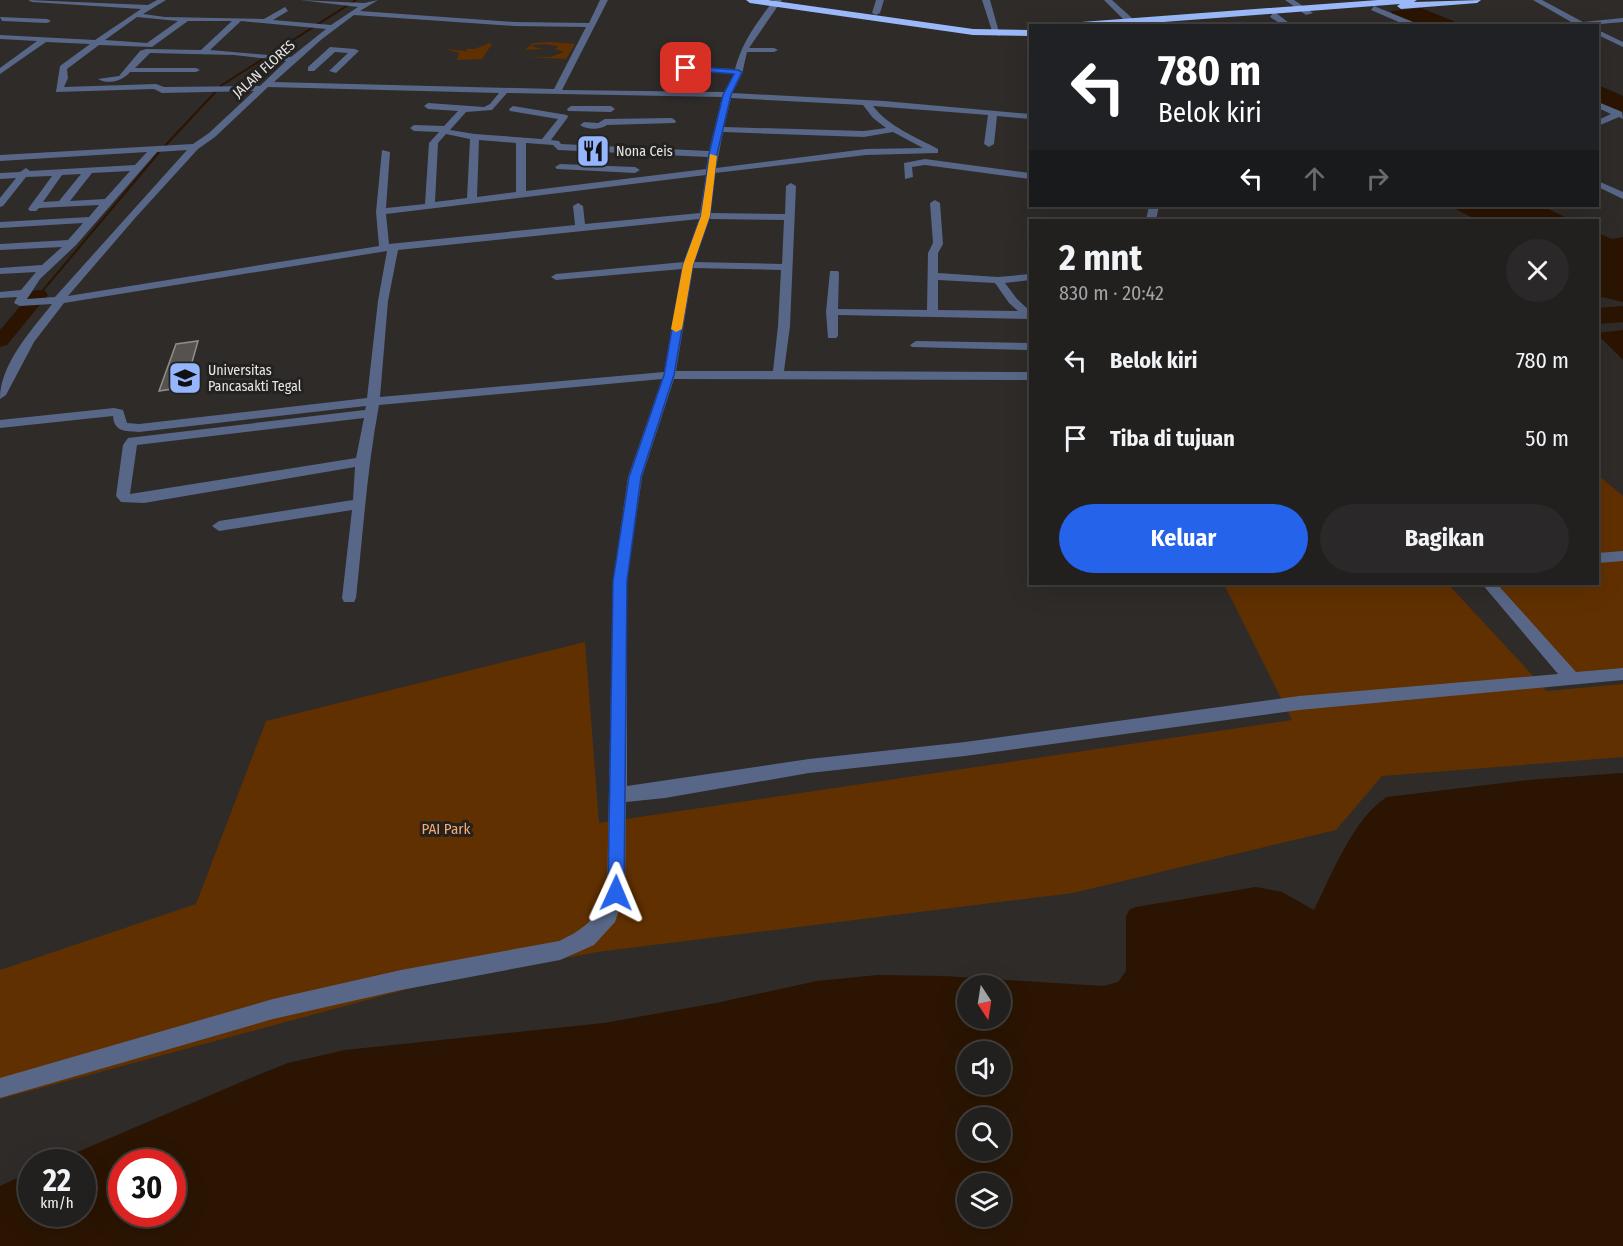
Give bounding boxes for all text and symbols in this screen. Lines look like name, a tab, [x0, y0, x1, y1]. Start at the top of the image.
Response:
street label: JALAN FLORES	[229, 37, 299, 101]
pin	[660, 42, 711, 93]
text: 780 m	[1158, 46, 1261, 96]
icon: left	[1059, 48, 1137, 126]
icon: arrive	[669, 51, 702, 84]
text: Belok kiri	[1158, 97, 1262, 129]
restaurant icon: Nona Ceis	[575, 133, 611, 169]
place label: Nona Ceis	[616, 143, 673, 160]
icon: left	[1235, 162, 1268, 195]
icon: ahead	[1298, 162, 1331, 195]
icon: right	[1361, 162, 1394, 195]
text: 2 mnt	[1059, 236, 1142, 280]
button: close	[1506, 239, 1569, 302]
text: 830 m · 20:42	[1059, 281, 1164, 305]
icon: left	[1059, 344, 1092, 377]
text: Belok kiri	[1110, 347, 1198, 374]
text: 780 m	[1516, 347, 1569, 374]
school or university icon: Universitas Pancasakti Tegal	[167, 360, 203, 396]
place label: Universitas Pancasakti Tegal	[208, 362, 302, 395]
icon: arrive	[1059, 422, 1092, 455]
text: Tiba di tujuan	[1110, 425, 1235, 452]
text: 50 m	[1525, 425, 1569, 452]
button: Keluar	[1059, 504, 1308, 573]
button: Bagikan	[1320, 504, 1569, 573]
park label: PAI Park	[422, 820, 470, 838]
position arrow	[584, 861, 648, 925]
north arrow	[957, 975, 1011, 1029]
map controls	[957, 975, 1011, 1227]
button: sound	[957, 1041, 1011, 1095]
button: search	[957, 1107, 1011, 1161]
speed limit sign: 30	[108, 1149, 186, 1227]
text: 22	[43, 1163, 71, 1199]
button: layers	[957, 1173, 1011, 1227]
text: km/h	[40, 1194, 74, 1212]

